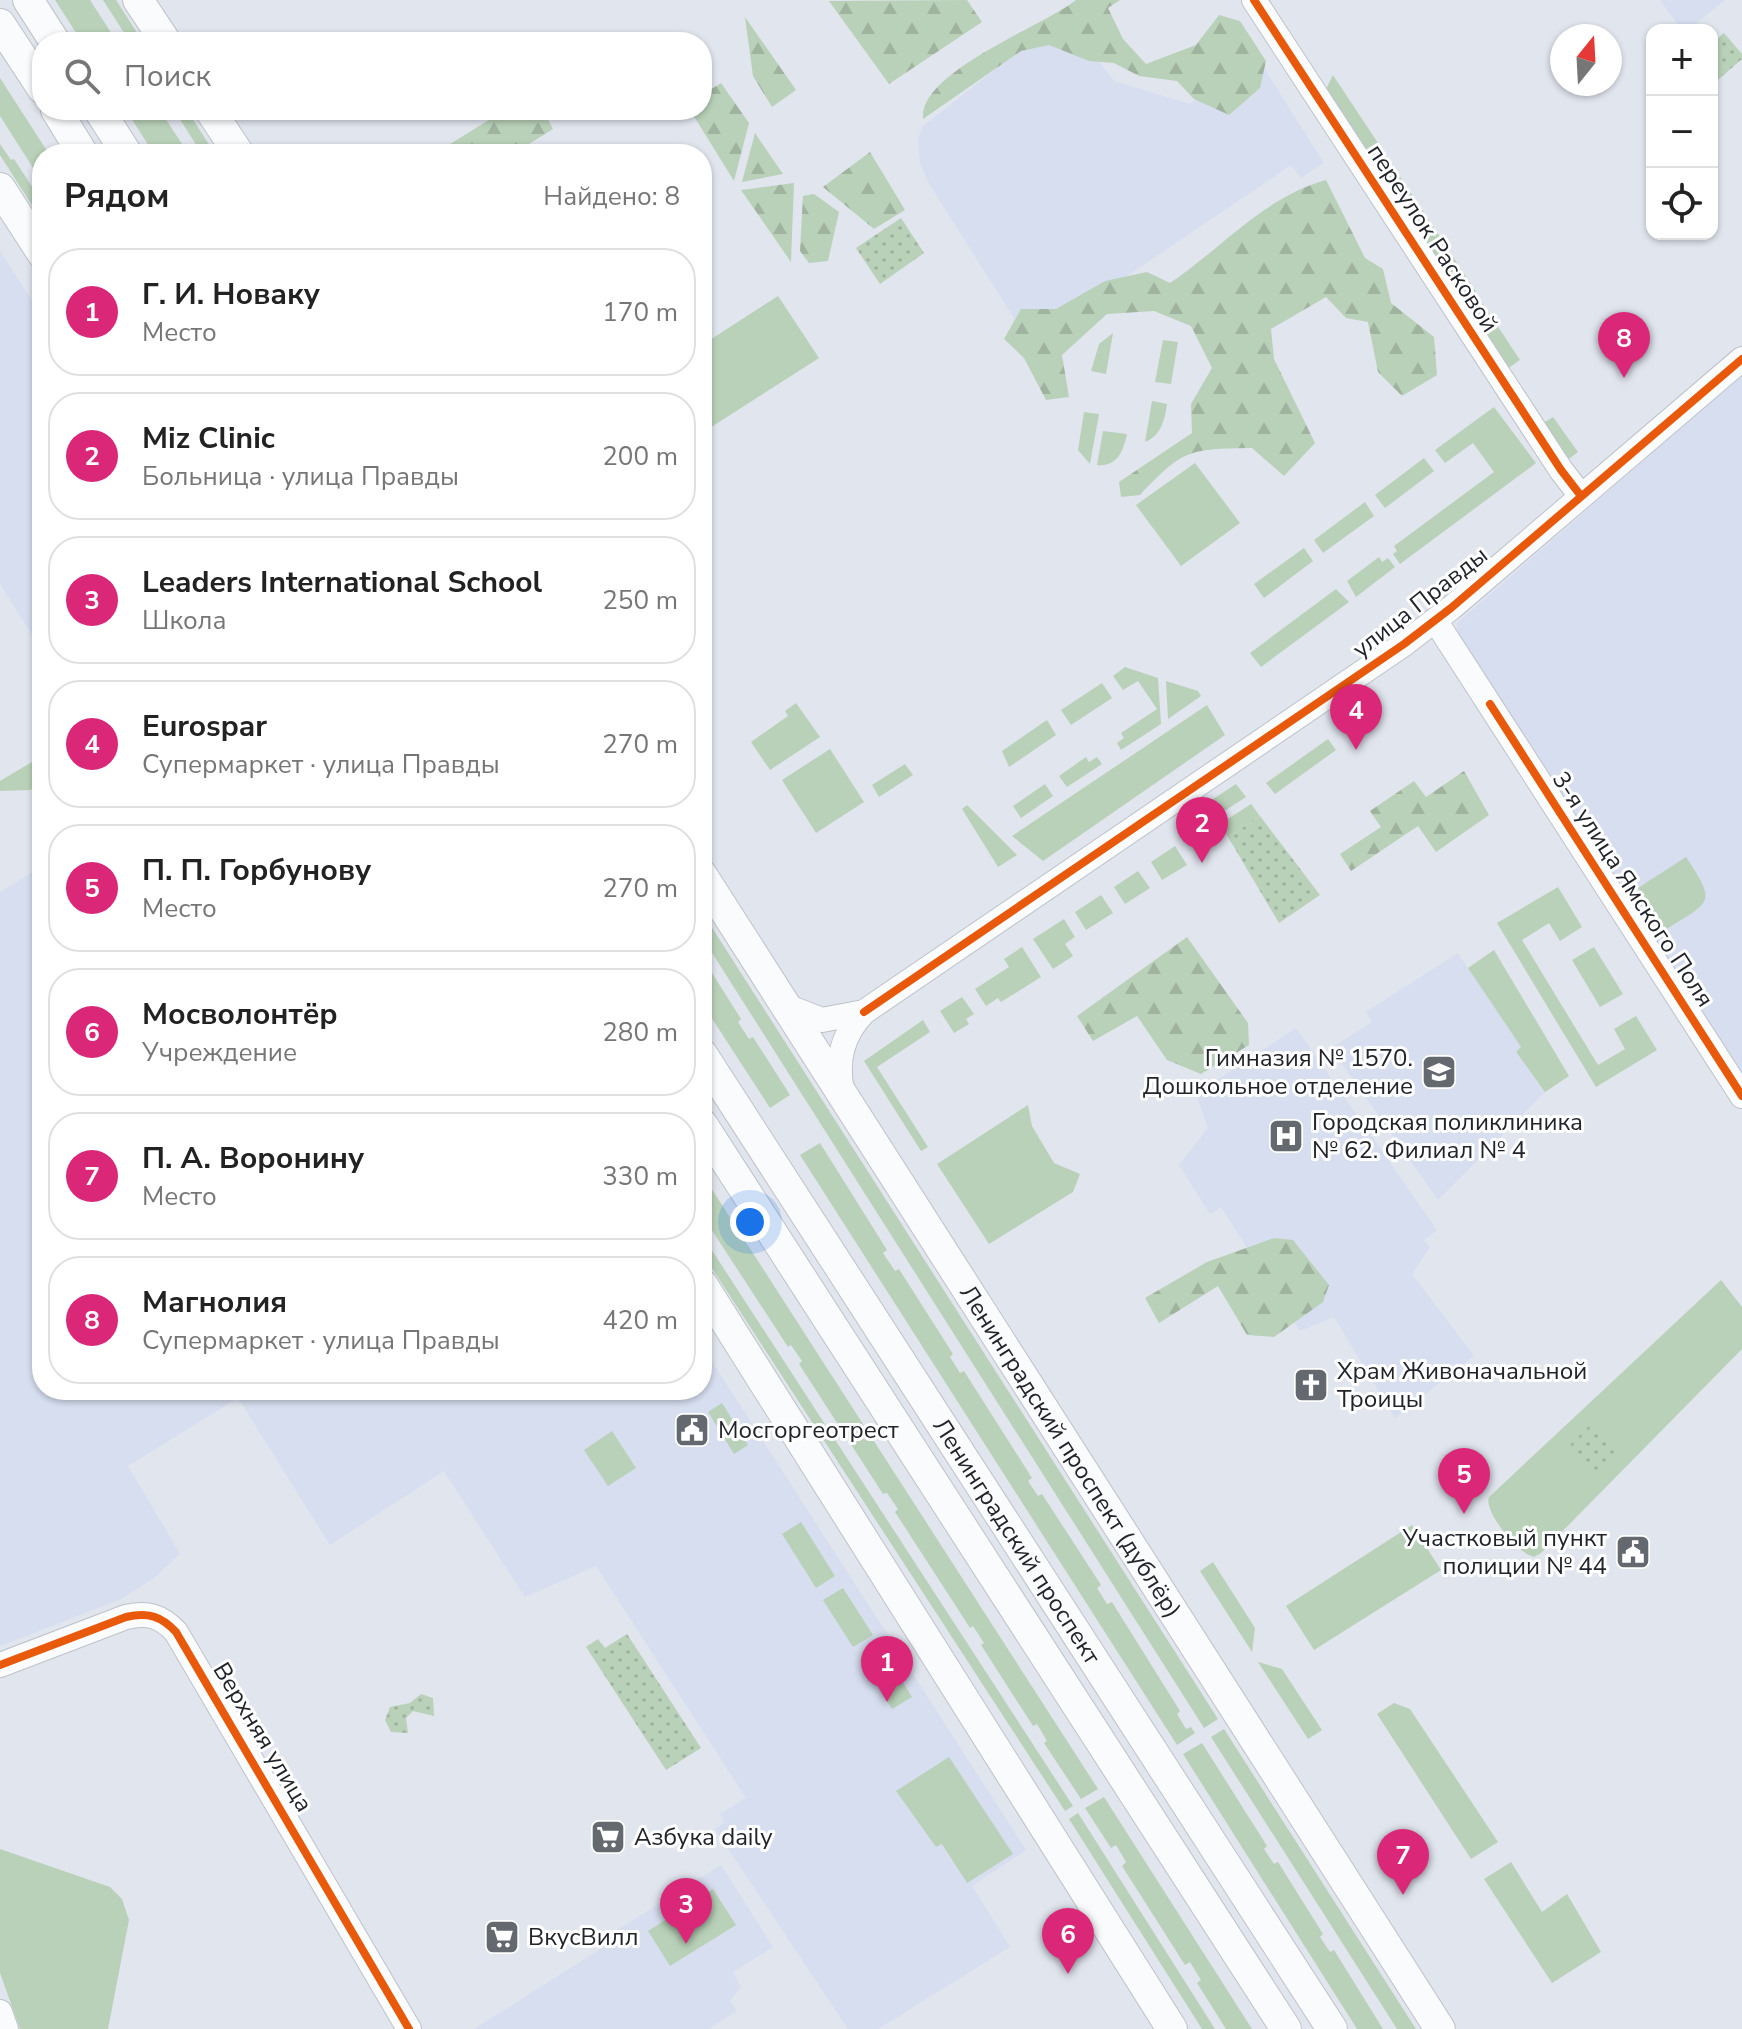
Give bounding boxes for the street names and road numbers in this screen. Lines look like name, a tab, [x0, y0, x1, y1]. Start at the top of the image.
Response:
street label: переулок Расковой	[1360, 138, 1506, 338]
street label: улица Правды	[1346, 539, 1494, 665]
street label: 3-я улица Ямского Поля	[1545, 765, 1721, 1013]
street label: Ленинградский проспект (дублёр)	[956, 1280, 1186, 1624]
street label: Ленинградский проспект	[927, 1414, 1107, 1670]
street label: Верхняя улица	[206, 1656, 320, 1818]

